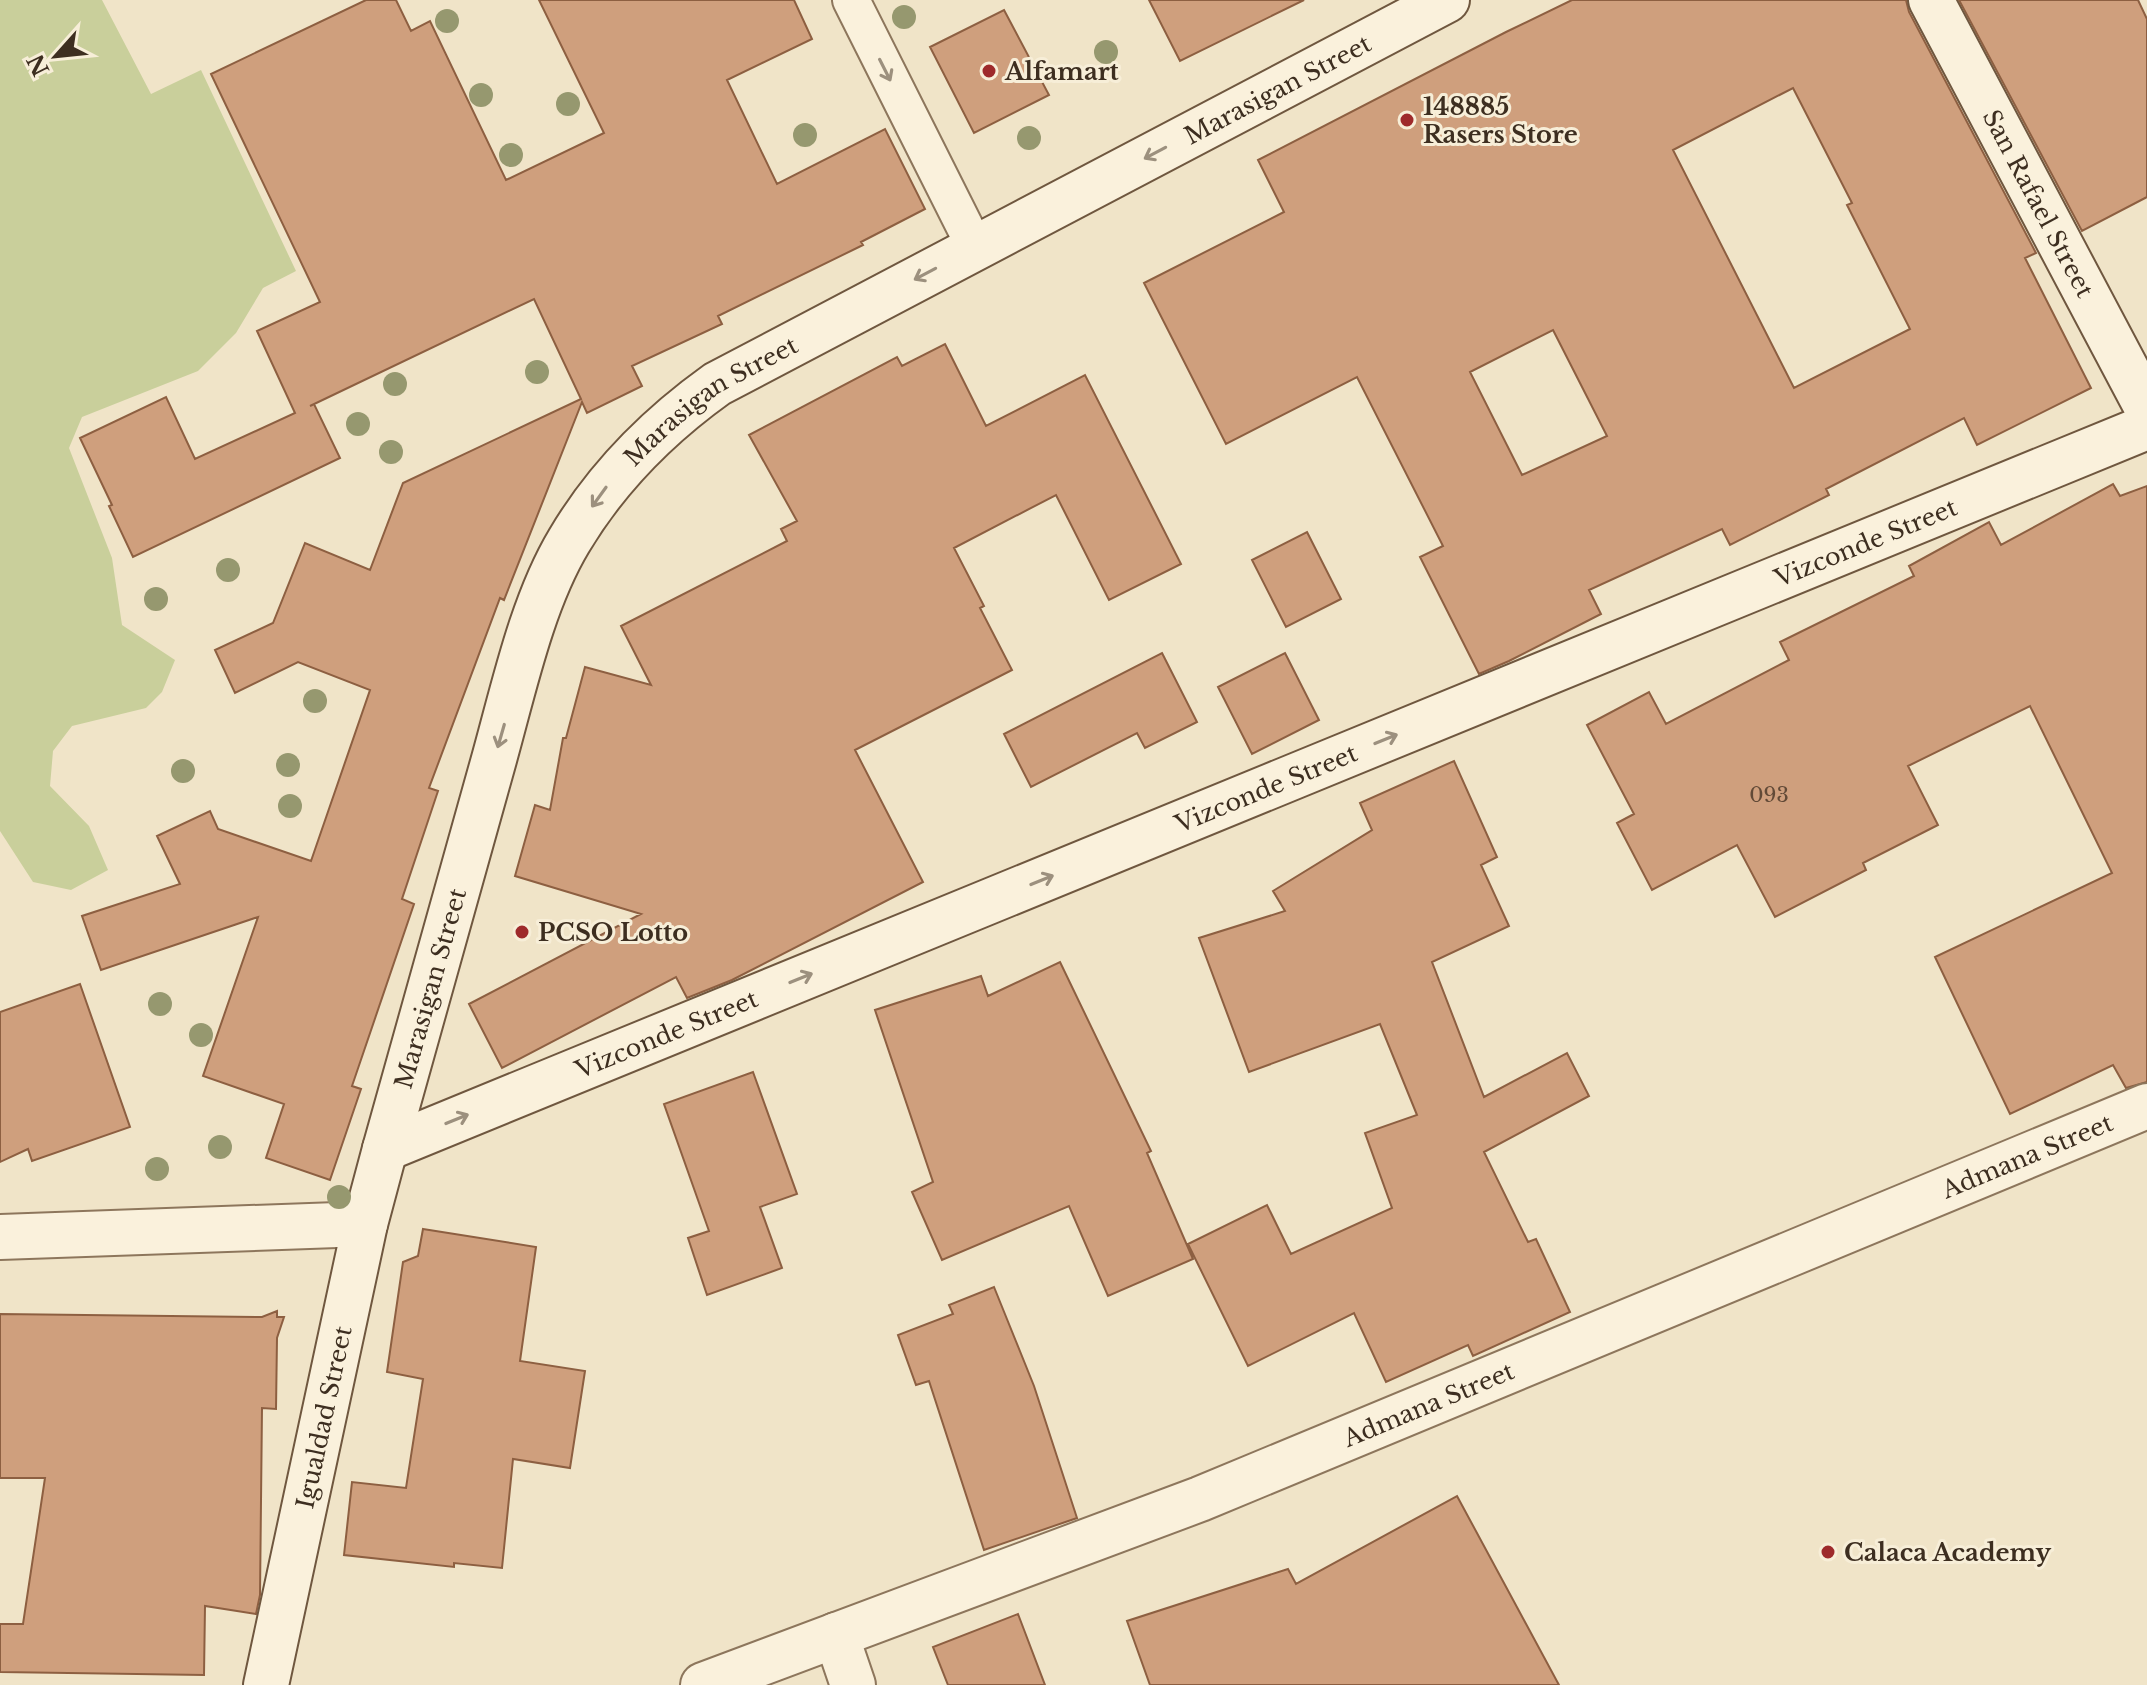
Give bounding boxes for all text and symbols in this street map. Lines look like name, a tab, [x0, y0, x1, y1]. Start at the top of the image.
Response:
north arrow	[16, 16, 96, 96]
street label: Marasigan Street	[1179, 28, 1376, 150]
text: N	[22, 49, 55, 80]
place label: Alfamart	[1004, 57, 1120, 86]
one-way arrow	[878, 58, 893, 82]
marker: Alfamart	[980, 62, 998, 80]
place label: 148885 Rasers Store	[1423, 92, 1578, 149]
street label: San Rafael Street	[1977, 104, 2100, 302]
marker: 148885 Rasers Store	[1398, 111, 1416, 129]
one-way arrow	[1143, 145, 1167, 161]
one-way arrow	[913, 266, 937, 282]
street label: Marasigan Street	[618, 330, 802, 471]
one-way arrow	[590, 486, 607, 508]
street label: Vizconde Street	[1769, 492, 1961, 593]
one-way arrow	[493, 723, 508, 749]
one-way arrow	[1373, 730, 1398, 745]
street label: Vizconde Street	[1170, 738, 1361, 839]
house number: 093	[1749, 783, 1789, 807]
one-way arrow	[1029, 871, 1054, 886]
street label: Marasigan Street	[388, 885, 472, 1092]
place label: PCSO Lotto	[538, 918, 688, 947]
marker: PCSO Lotto	[513, 923, 531, 941]
one-way arrow	[788, 970, 813, 985]
street label: Vizconde Street	[570, 983, 762, 1084]
street label: Admana Street	[1936, 1108, 2117, 1205]
one-way arrow	[444, 1111, 469, 1126]
street label: Igualdad Street	[290, 1323, 357, 1511]
street label: Admana Street	[1338, 1356, 1518, 1453]
place label: Calaca Academy	[1844, 1538, 2052, 1567]
marker: Calaca Academy	[1819, 1543, 1837, 1561]

